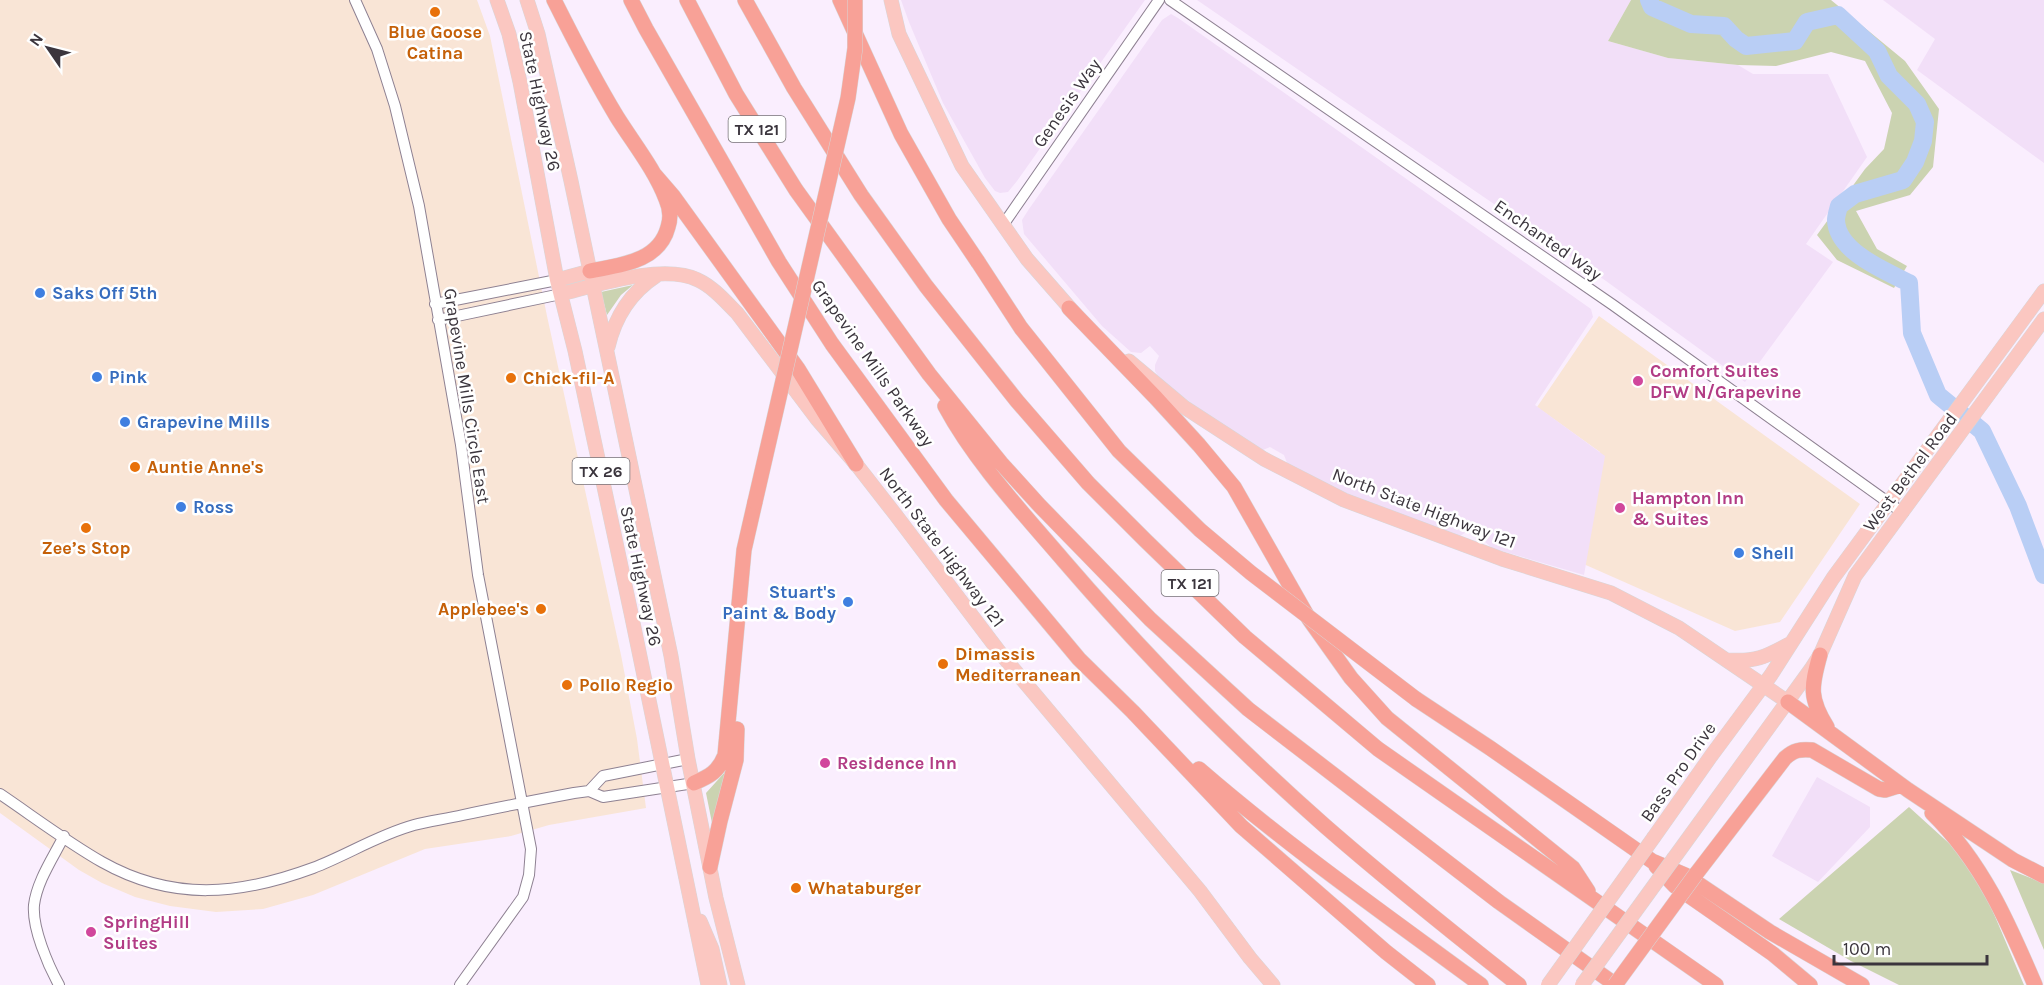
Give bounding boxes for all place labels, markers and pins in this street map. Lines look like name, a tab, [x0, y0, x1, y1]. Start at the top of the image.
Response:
marker: Blue Goose Catina	[428, 5, 442, 19]
place label: Blue Goose Catina	[388, 21, 482, 64]
place label: Saks Off 5th	[52, 282, 158, 304]
marker: Saks Off 5th	[33, 286, 47, 300]
place label: Comfort Suites DFW N/Grapevine	[1650, 360, 1801, 403]
place label: Pink	[109, 366, 148, 388]
place label: Chick-fil-A	[523, 367, 614, 389]
marker: Pink	[90, 370, 104, 384]
marker: Chick-fil-A	[504, 371, 518, 385]
marker: Comfort Suites DFW N/Grapevine	[1631, 374, 1645, 388]
place label: Grapevine Mills	[137, 411, 270, 433]
marker: Grapevine Mills	[118, 415, 132, 429]
place label: Auntie Anne's	[147, 456, 264, 478]
marker: Auntie Anne's	[128, 460, 142, 474]
place label: Hampton Inn & Suites	[1632, 487, 1744, 530]
place label: Ross	[193, 496, 234, 518]
marker: Ross	[174, 500, 188, 514]
marker: Hampton Inn & Suites	[1613, 501, 1627, 515]
marker: Zee’s Stop	[79, 521, 93, 535]
place label: Zee’s Stop	[41, 537, 131, 559]
place label: Shell	[1751, 542, 1794, 564]
marker: Shell	[1732, 546, 1746, 560]
place label: Stuart's Paint & Body	[722, 581, 836, 624]
marker: Stuart's Paint & Body	[841, 595, 855, 609]
place label: Applebee's	[438, 598, 529, 620]
marker: Applebee's	[534, 602, 548, 616]
place label: Dimassis Mediterranean	[955, 643, 1081, 686]
marker: Dimassis Mediterranean	[936, 657, 950, 671]
place label: Pollo Regio	[579, 674, 673, 696]
marker: Pollo Regio	[560, 678, 574, 692]
place label: Residence Inn	[837, 752, 957, 774]
marker: Residence Inn	[818, 756, 832, 770]
place label: Whataburger	[808, 877, 921, 899]
marker: Whataburger	[789, 881, 803, 895]
place label: SpringHill Suites	[103, 911, 190, 954]
marker: SpringHill Suites	[84, 925, 98, 939]

